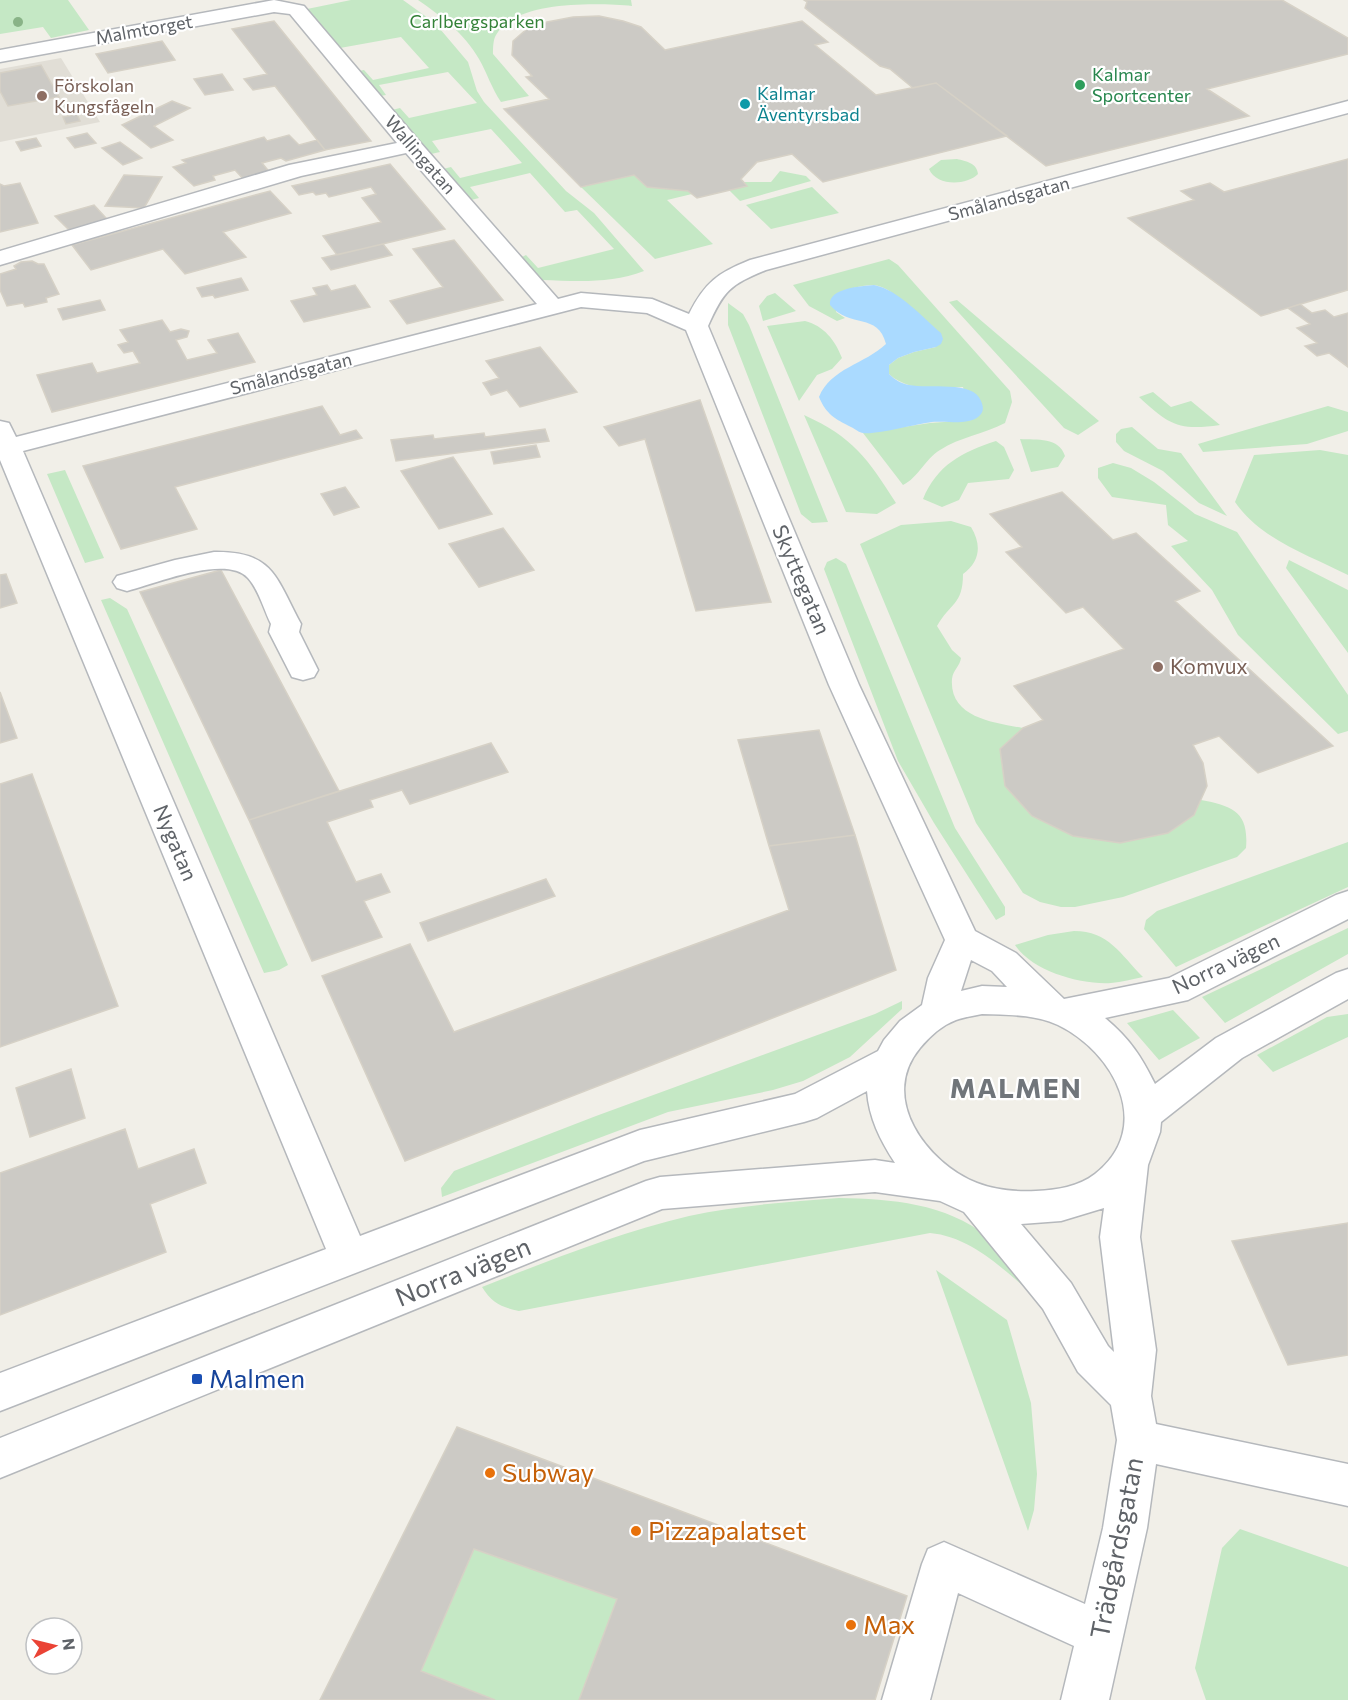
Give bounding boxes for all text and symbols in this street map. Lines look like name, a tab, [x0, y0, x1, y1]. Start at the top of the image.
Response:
street label: Malmtorget	[94, 10, 194, 48]
park label: Carlbergsparken	[409, 10, 545, 32]
place label: Kalmar Sportcenter	[1092, 63, 1191, 106]
place label: Förskolan Kungsfågeln	[54, 74, 154, 117]
marker: Kalmar Sportcenter	[1073, 78, 1087, 92]
place label: Kalmar Äventyrsbad	[757, 82, 860, 125]
marker: Förskolan Kungsfågeln	[35, 89, 49, 103]
marker: Kalmar Äventyrsbad	[738, 97, 752, 111]
street label: Wallingatan	[381, 111, 461, 198]
street label: Smålandsgatan	[946, 171, 1072, 225]
street label: Smålandsgatan	[228, 347, 354, 399]
street label: Skyttegatan	[768, 521, 837, 638]
place label: Komvux	[1170, 653, 1248, 678]
marker: Komvux	[1151, 660, 1165, 674]
street label: Nygatan	[149, 801, 204, 884]
street label: Norra vägen	[1168, 927, 1283, 998]
district label: MALMEN	[950, 1071, 1082, 1104]
street label: Norra vägen	[390, 1229, 535, 1312]
place label: Malmen	[209, 1362, 305, 1393]
marker: Malmen	[190, 1372, 204, 1386]
street label: Trädgårdsgatan	[1083, 1454, 1148, 1641]
place label: Subway	[502, 1456, 594, 1487]
marker: Subway	[483, 1466, 497, 1480]
place label: Pizzapalatset	[648, 1514, 806, 1545]
marker: Pizzapalatset	[629, 1524, 643, 1538]
place label: Max	[863, 1608, 915, 1639]
north arrow	[24, 1616, 84, 1676]
marker: Max	[844, 1618, 858, 1632]
text: N	[59, 1637, 80, 1651]

